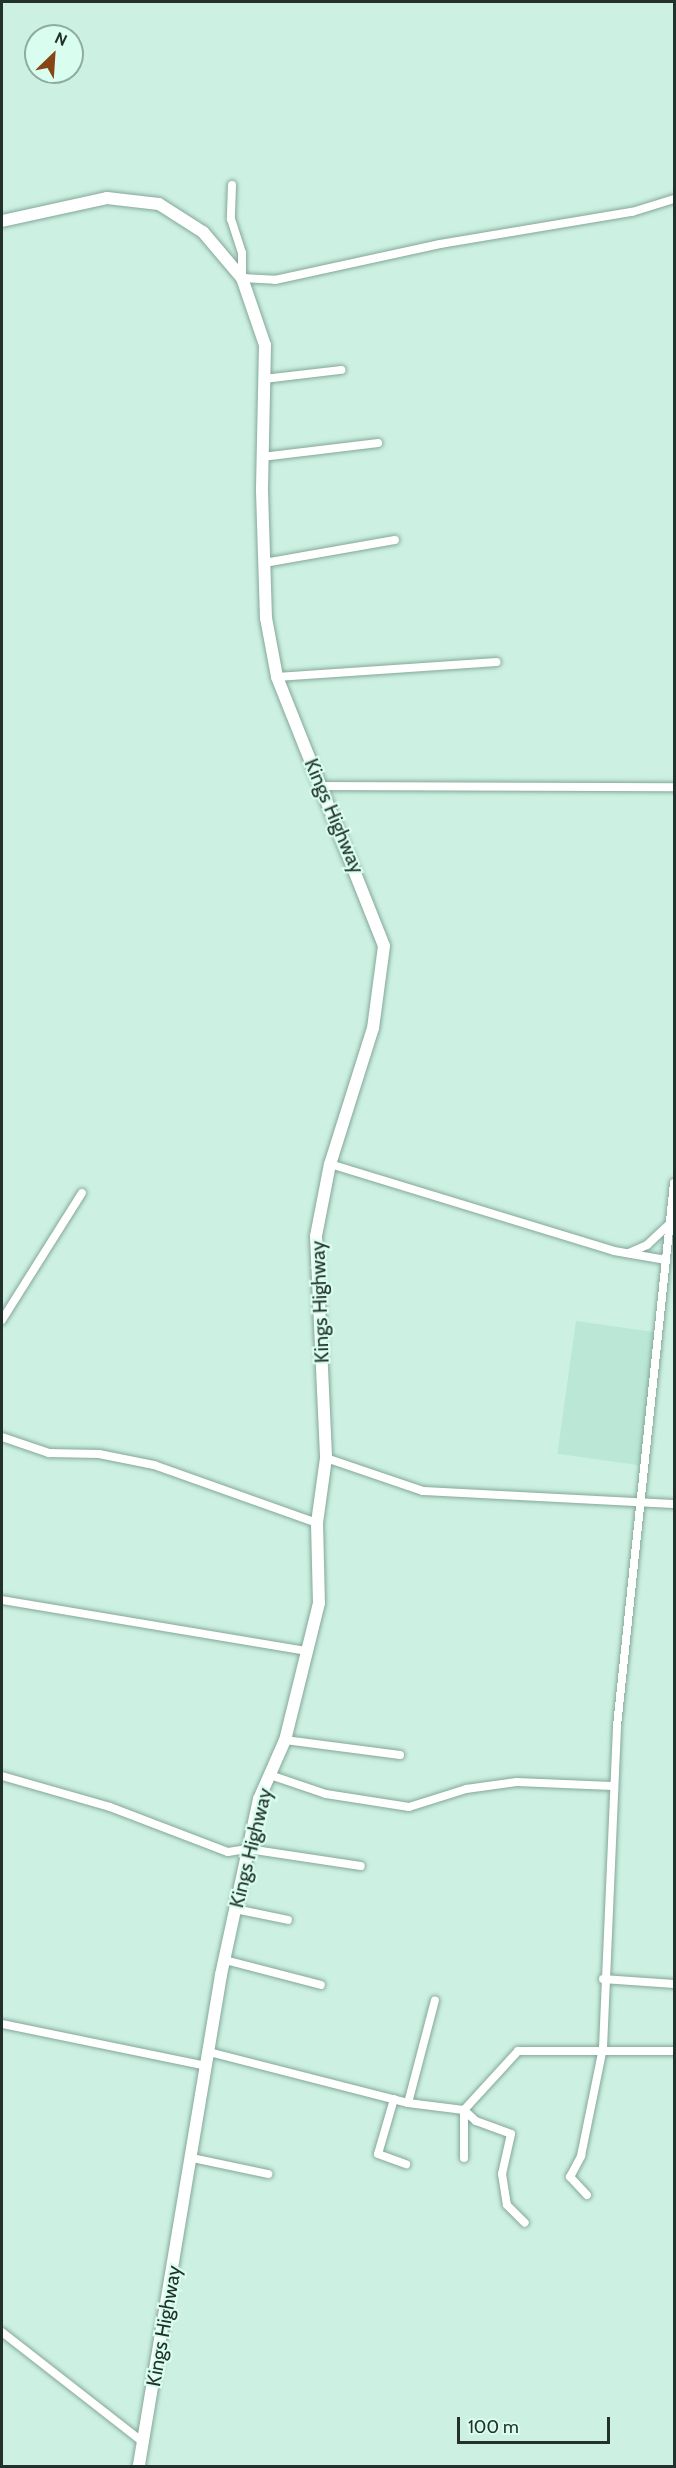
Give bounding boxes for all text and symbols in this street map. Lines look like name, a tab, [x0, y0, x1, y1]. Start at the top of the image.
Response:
north arrow	[24, 24, 84, 84]
text: N	[52, 28, 70, 50]
street label: Kings Highway	[299, 755, 369, 877]
street label: Kings Highway	[306, 1240, 334, 1364]
street label: Kings Highway	[225, 1786, 277, 1910]
street label: Kings Highway	[142, 2264, 186, 2388]
scale bar	[460, 2405, 613, 2443]
text: 100 m	[468, 2416, 519, 2438]

